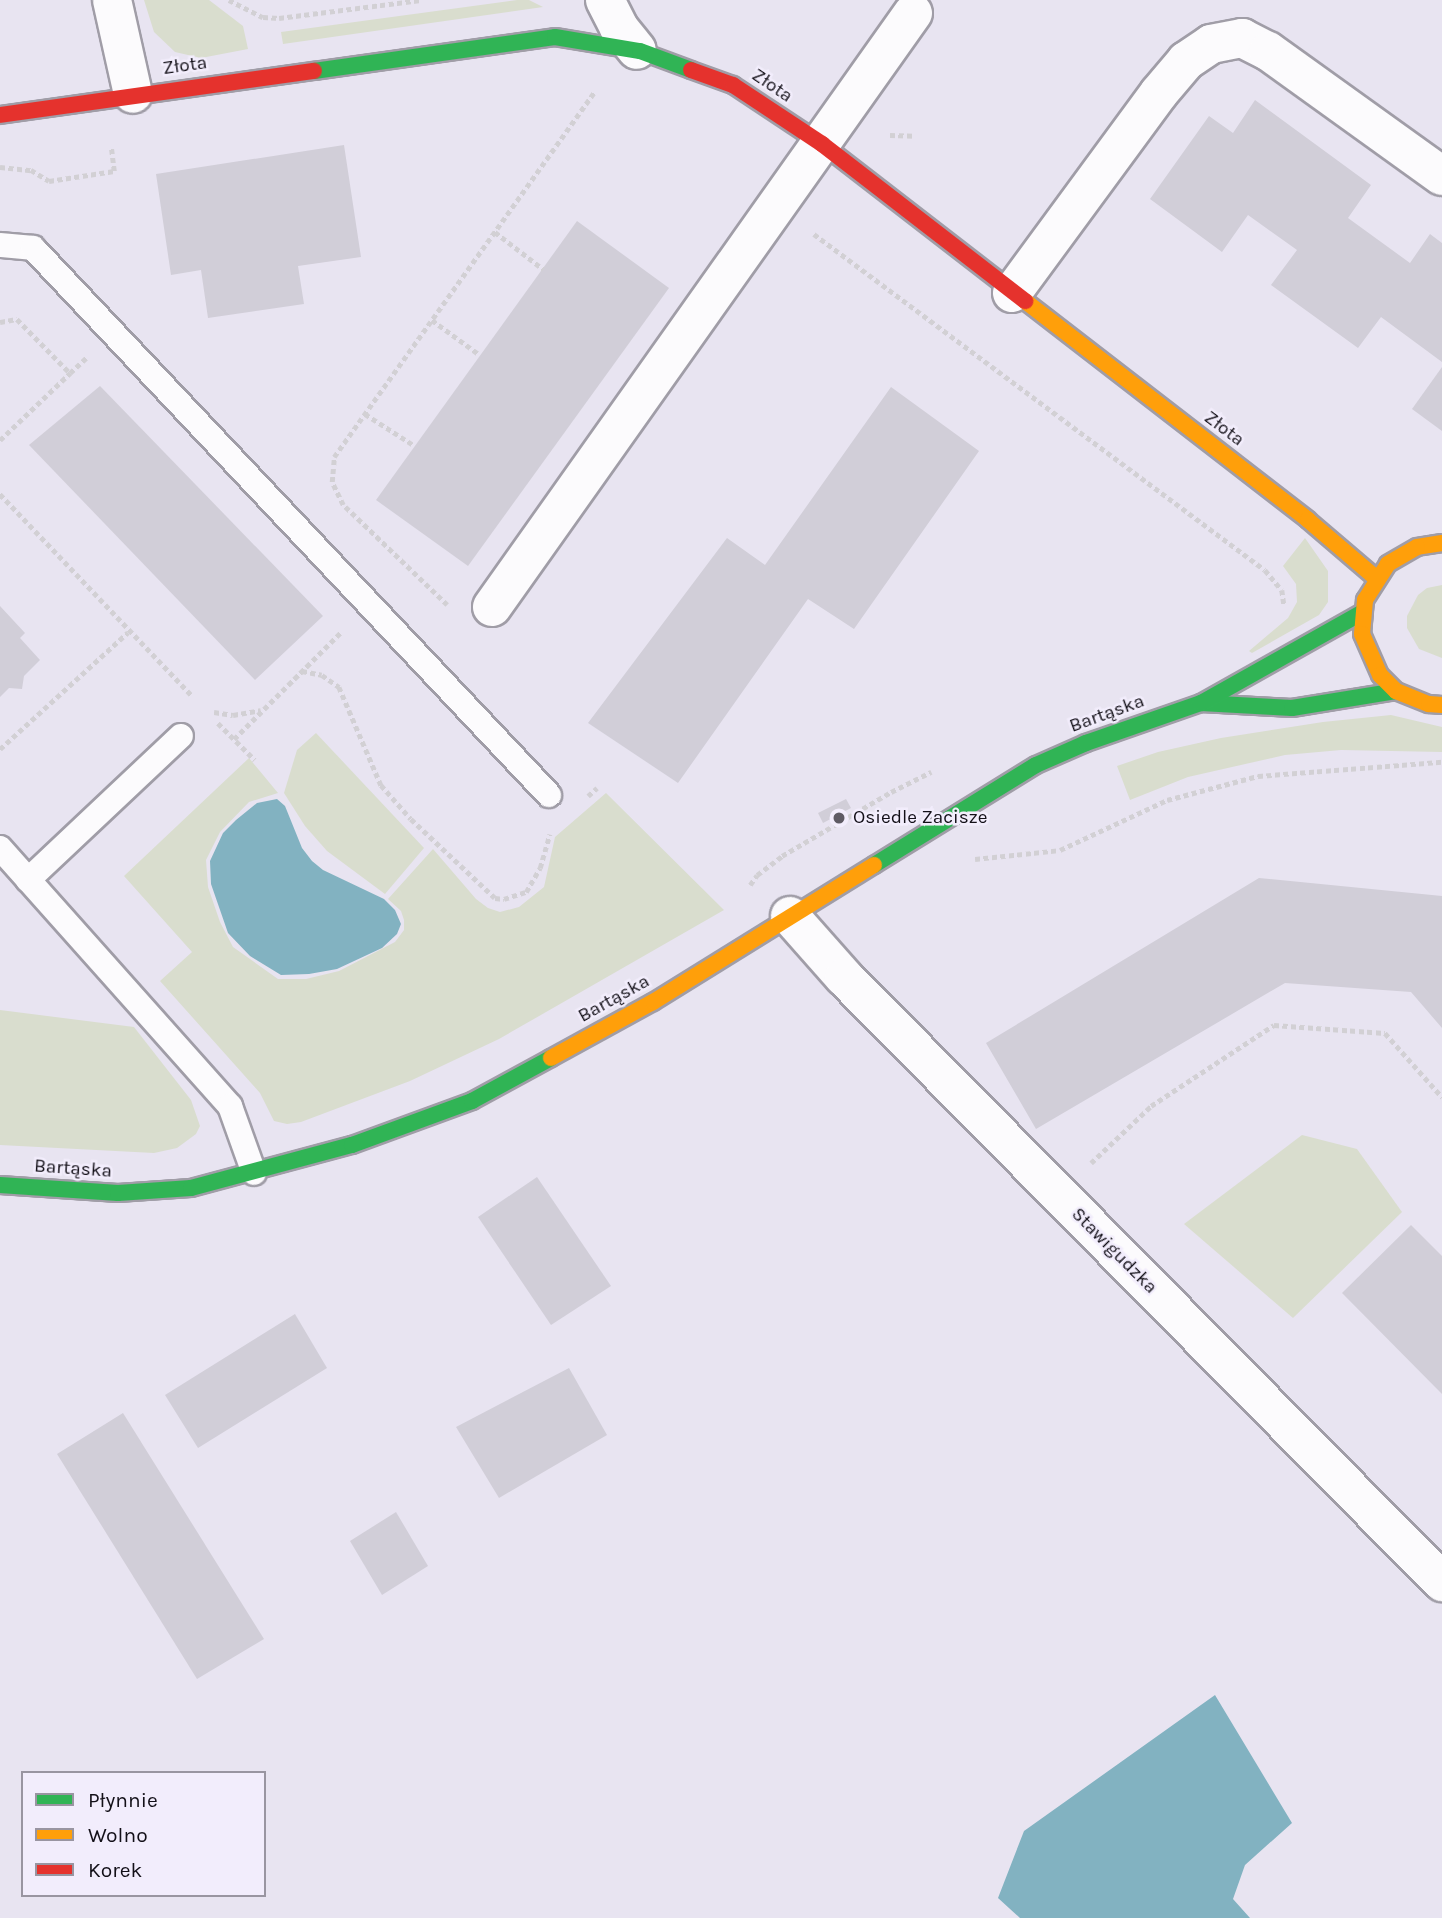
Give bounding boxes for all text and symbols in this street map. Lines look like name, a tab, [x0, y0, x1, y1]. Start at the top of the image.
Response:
street label: Złota	[161, 52, 209, 80]
street label: Złota	[747, 64, 797, 108]
street label: Złota	[1199, 406, 1249, 452]
street label: Bartąska	[1067, 690, 1147, 738]
place label: Osiedle Zacisze	[853, 807, 987, 829]
marker: Osiedle Zacisze	[831, 810, 847, 826]
street label: Bartąska	[574, 970, 654, 1028]
street label: Bartąska	[33, 1155, 113, 1183]
street label: Stawigudzka	[1066, 1203, 1162, 1299]
legend	[21, 1771, 266, 1897]
text: Płynnie	[88, 1788, 158, 1812]
text: Wolno	[88, 1823, 148, 1847]
text: Korek	[88, 1858, 142, 1882]

